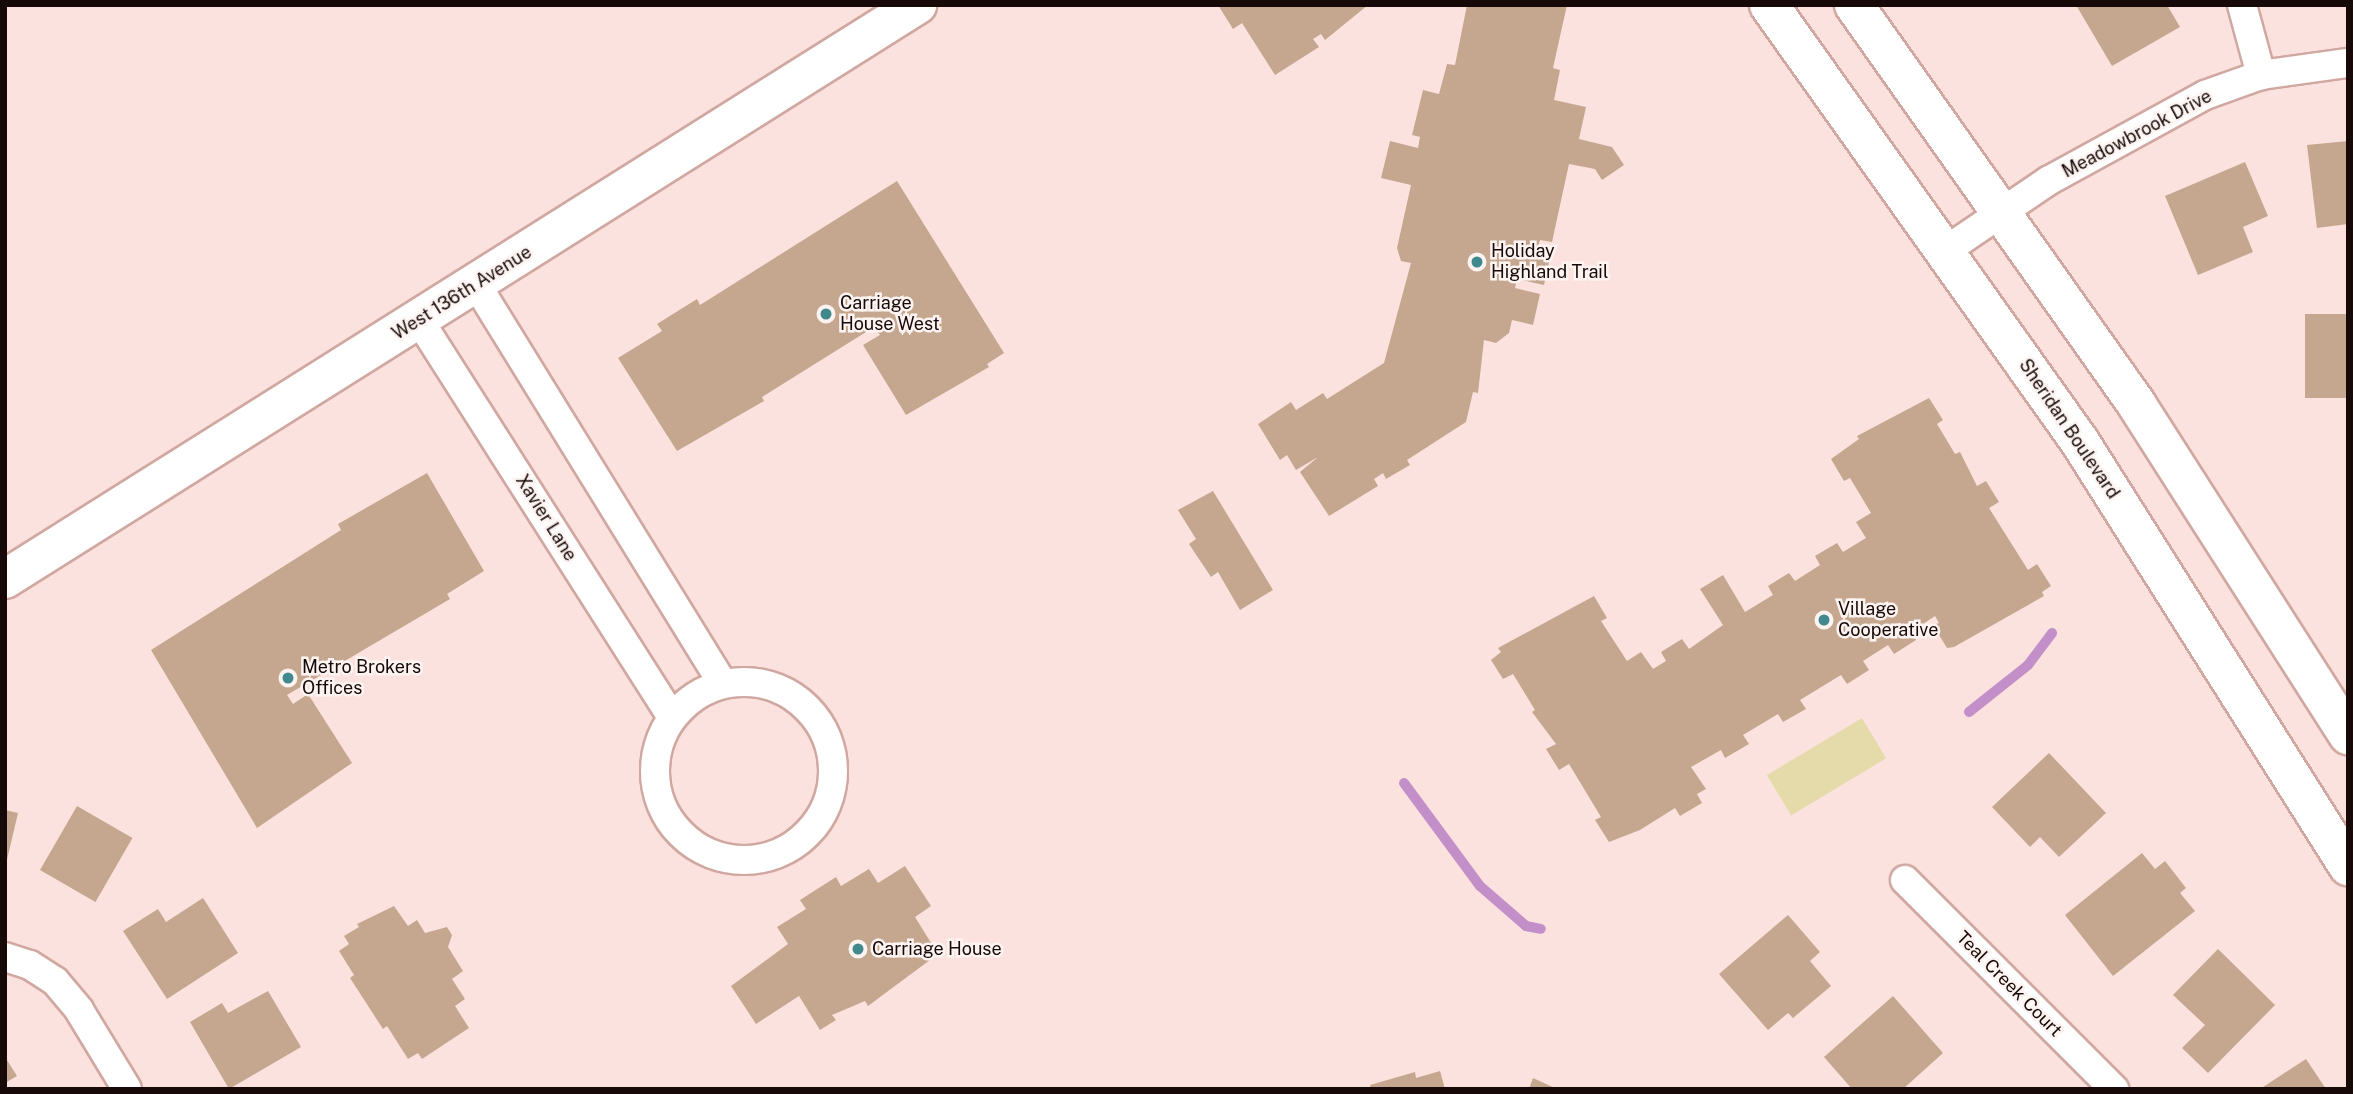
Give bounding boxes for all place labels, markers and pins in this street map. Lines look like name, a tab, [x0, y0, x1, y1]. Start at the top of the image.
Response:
place label: Holiday Highland Trail	[1491, 241, 1608, 284]
marker: Holiday Highland Trail	[1469, 254, 1485, 270]
place label: Carriage House West	[840, 293, 940, 336]
marker: Carriage House West	[818, 306, 834, 322]
place label: Village Cooperative	[1838, 599, 1938, 642]
marker: Village Cooperative	[1816, 612, 1832, 628]
place label: Metro Brokers Offices	[302, 657, 421, 700]
marker: Metro Brokers Offices	[280, 670, 296, 686]
place label: Carriage House	[872, 938, 1002, 960]
marker: Carriage House	[850, 941, 866, 957]

